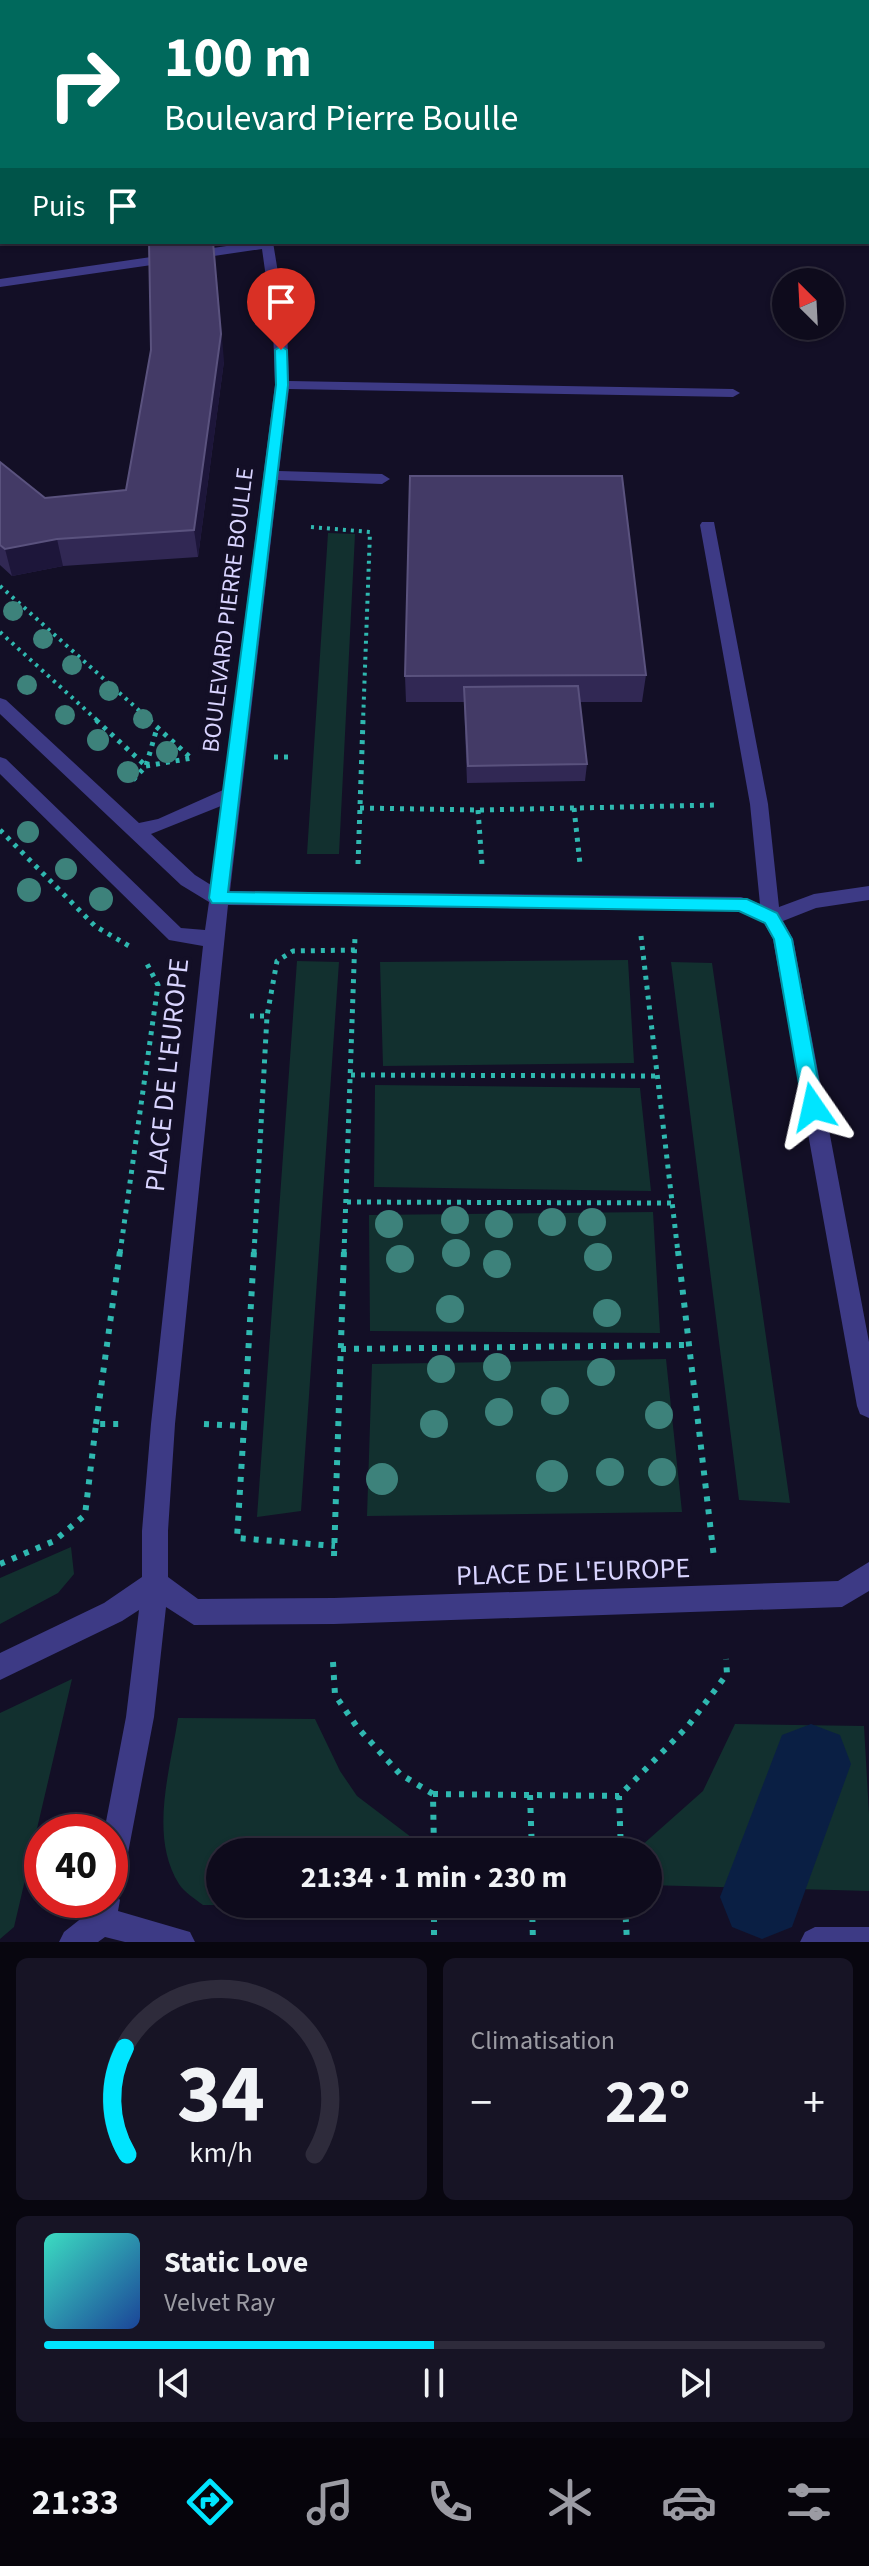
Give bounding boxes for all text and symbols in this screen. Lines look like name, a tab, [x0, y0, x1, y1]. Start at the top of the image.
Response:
text: 100 m	[164, 19, 312, 98]
icon: right	[32, 32, 136, 136]
text: Boulevard Pierre Boulle	[164, 93, 518, 144]
icon: arrive	[101, 184, 145, 228]
text: Puis	[32, 185, 85, 228]
pin	[247, 268, 315, 350]
north arrow	[772, 268, 844, 340]
map controls	[772, 268, 844, 340]
icon: arrive	[259, 280, 303, 324]
street label: BOULEVARD PIERRE BOULLE	[193, 465, 263, 755]
street label: PLACE DE L'EUROPE	[135, 956, 199, 1194]
position arrow	[771, 1065, 855, 1149]
street label: PLACE DE L'EUROPE	[455, 1548, 691, 1596]
speed limit sign: 40	[24, 1814, 128, 1918]
text: 21:34 · 1 min · 230 m	[301, 1856, 567, 1899]
text: Climatisation	[471, 2022, 615, 2059]
text: 34	[177, 2036, 265, 2154]
text: 22°	[605, 2061, 690, 2146]
text: −	[471, 2072, 492, 2135]
text: +	[803, 2072, 825, 2135]
text: km/h	[190, 2133, 253, 2173]
text: Static Love	[164, 2241, 308, 2284]
text: Velvet Ray	[164, 2284, 275, 2321]
icon: previous	[152, 2361, 196, 2405]
icon: pause	[412, 2361, 456, 2405]
icon: next	[673, 2361, 717, 2405]
icon: directions	[182, 2474, 238, 2530]
icon: music	[302, 2474, 358, 2530]
icon: phone	[422, 2474, 478, 2530]
icon: climate	[542, 2474, 598, 2530]
icon: car	[661, 2474, 717, 2530]
icon: filters	[781, 2474, 837, 2530]
text: 21:33	[32, 2477, 119, 2528]

